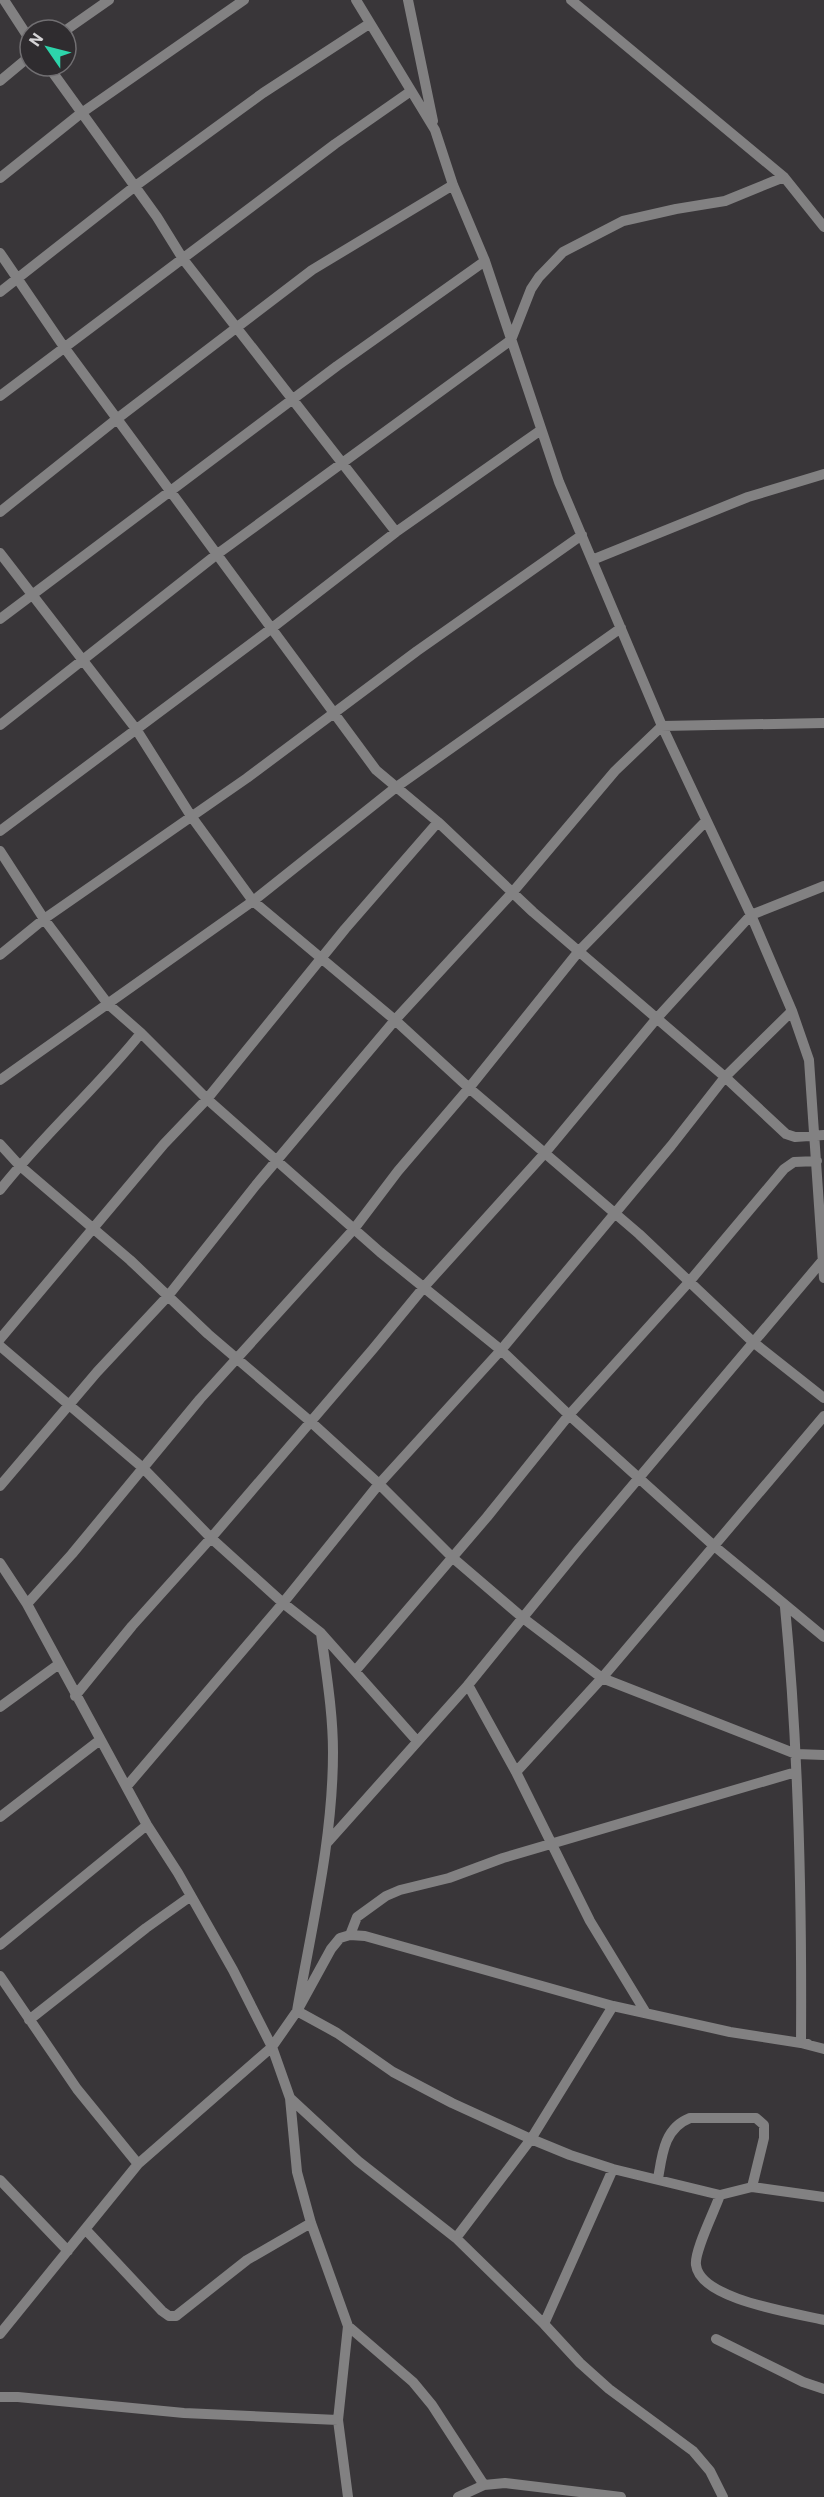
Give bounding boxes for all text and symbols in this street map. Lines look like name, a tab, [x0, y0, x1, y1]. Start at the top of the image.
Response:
north arrow	[18, 18, 78, 78]
text: N	[25, 30, 47, 50]

